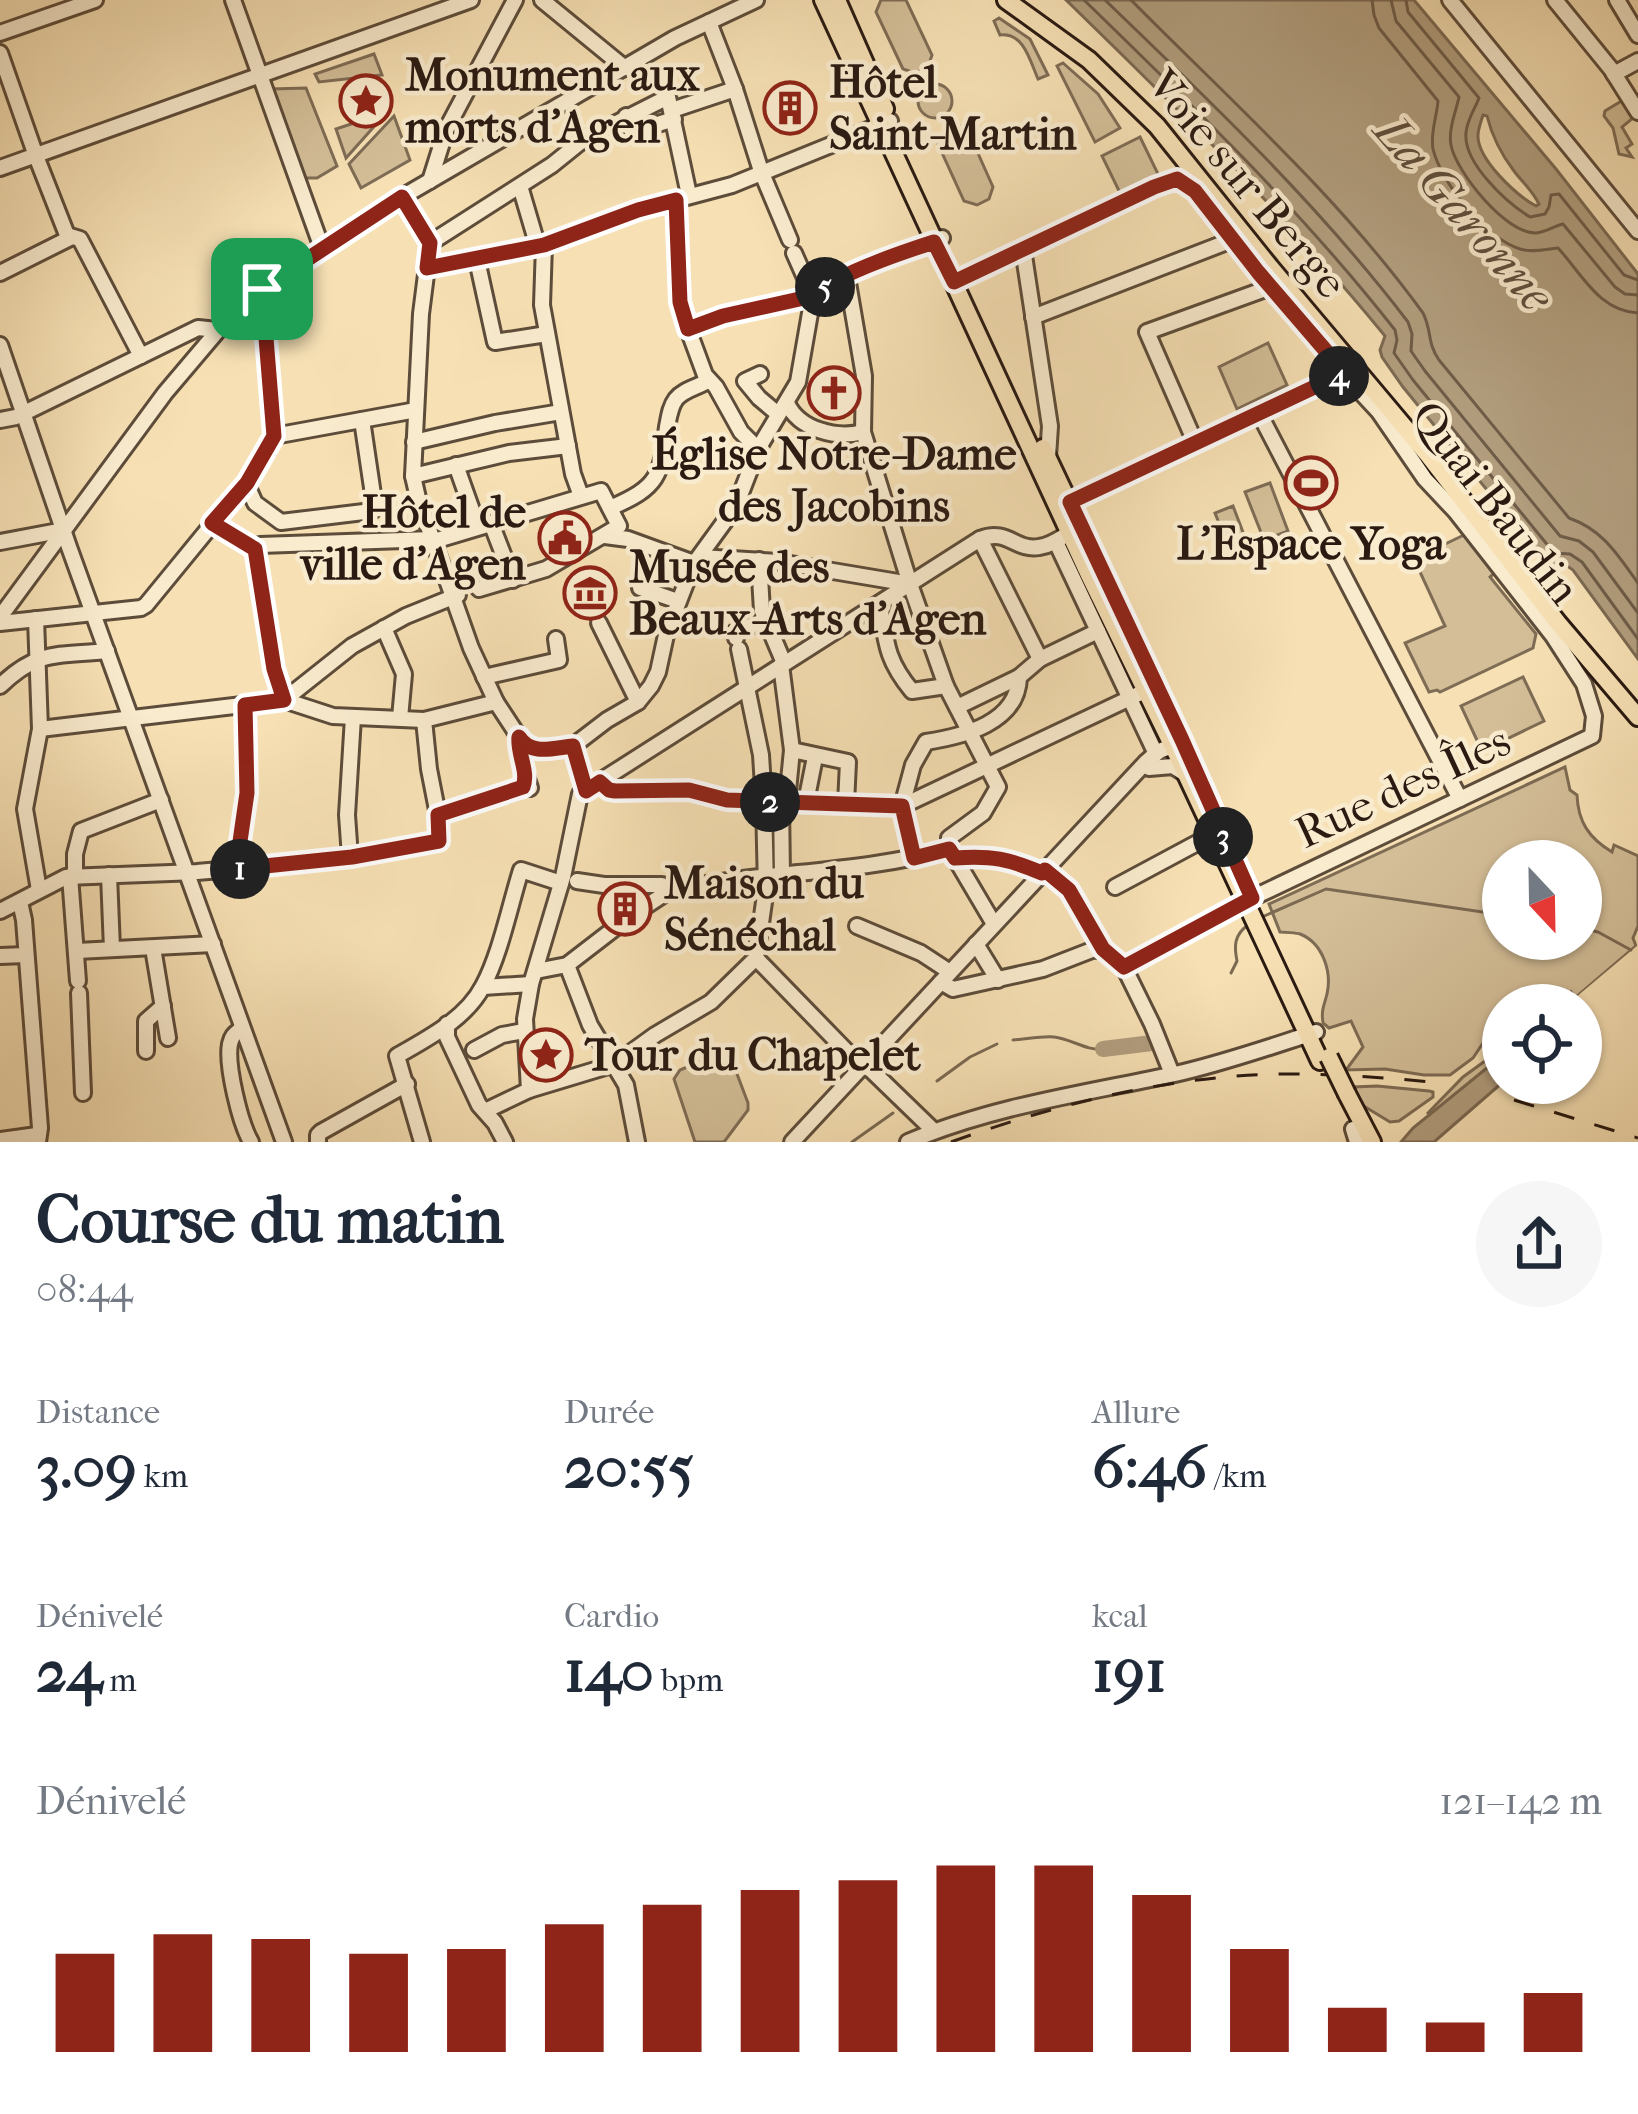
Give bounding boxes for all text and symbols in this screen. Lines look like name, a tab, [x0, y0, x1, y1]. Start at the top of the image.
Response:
place label: Monument aux morts d'Agen	[405, 49, 700, 154]
place label: Hôtel Saint-Martin	[829, 56, 1078, 161]
street label: Voie sur Berge	[1136, 58, 1358, 309]
place icon: Monument aux morts d'Agen	[338, 73, 394, 129]
building icon: Hôtel Saint-Martin	[762, 80, 818, 136]
water label: La Garonne	[1362, 101, 1566, 324]
pin	[211, 238, 313, 340]
icon: arrive	[229, 256, 295, 322]
pin: 5	[795, 257, 855, 317]
text: 5	[818, 267, 832, 306]
pin: 4	[1309, 346, 1369, 406]
text: 4	[1329, 356, 1349, 395]
church icon: Église Notre-Dame des Jacobins	[806, 365, 862, 421]
street label: Quai Baudin	[1399, 391, 1591, 615]
place label: Église Notre-Dame des Jacobins	[651, 426, 1017, 533]
sports icon: L'Espace Yoga	[1283, 455, 1339, 511]
place label: Hôtel de ville d'Agen	[299, 486, 527, 591]
public building icon: Hôtel de ville d'Agen	[537, 510, 593, 566]
place label: L'Espace Yoga	[1176, 518, 1447, 571]
place label: Musée des Beaux-Arts d'Agen	[629, 541, 987, 646]
museum icon: Musée des Beaux-Arts d'Agen	[562, 565, 618, 621]
street label: Rue des Îles	[1287, 713, 1519, 860]
pin: 2	[740, 772, 800, 832]
text: 2	[762, 782, 778, 821]
pin: 3	[1193, 807, 1253, 867]
text: 3	[1216, 817, 1230, 856]
pin: 1	[210, 839, 270, 899]
north arrow	[1482, 840, 1602, 960]
map controls	[1482, 840, 1602, 1104]
text: 1	[234, 849, 246, 888]
place label: Maison du Sénéchal	[664, 857, 865, 962]
building icon: Maison du Sénéchal	[597, 881, 653, 937]
button: locate	[1482, 984, 1602, 1104]
place icon: Tour du Chapelet	[518, 1027, 574, 1083]
place label: Tour du Chapelet	[584, 1029, 922, 1082]
button: share	[1476, 1181, 1602, 1307]
text: Course du matin	[36, 1182, 504, 1259]
text: 08:44	[36, 1266, 133, 1312]
text: Distance	[36, 1393, 160, 1432]
text: Durée	[564, 1393, 654, 1432]
text: Allure	[1092, 1393, 1180, 1432]
text: 3.09	[36, 1432, 137, 1503]
text: 20:55	[564, 1432, 694, 1503]
text: 6:46	[1092, 1432, 1207, 1503]
text: km	[137, 1457, 188, 1496]
text: /km	[1207, 1457, 1267, 1496]
text: Dénivelé	[36, 1597, 163, 1636]
text: Cardio	[564, 1597, 659, 1636]
text: kcal	[1092, 1597, 1148, 1636]
text: 24	[36, 1636, 102, 1707]
text: 140	[564, 1636, 654, 1707]
text: 191	[1092, 1636, 1166, 1707]
text: m	[102, 1661, 137, 1700]
text: bpm	[654, 1661, 724, 1700]
text: Dénivelé	[36, 1778, 186, 1824]
text: 121–142 m	[1439, 1778, 1602, 1824]

